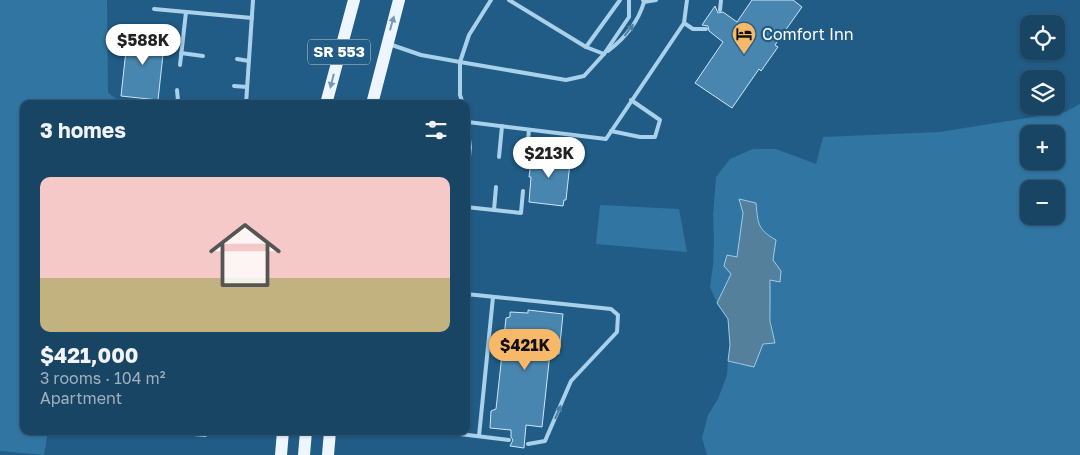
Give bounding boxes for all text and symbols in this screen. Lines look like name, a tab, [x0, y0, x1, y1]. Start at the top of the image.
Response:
one-way arrow	[389, 15, 397, 30]
map controls	[1020, 15, 1065, 225]
button: locate	[1020, 15, 1065, 60]
hotel icon: Comfort Inn	[731, 21, 757, 55]
pin: $588K	[108, 23, 178, 66]
one-way arrow	[624, 24, 635, 37]
place label: Comfort Inn	[762, 24, 854, 44]
text: $588K	[117, 30, 169, 50]
road number: SR 553	[308, 40, 370, 64]
button: layers	[1020, 70, 1065, 115]
one-way arrow	[328, 73, 336, 88]
icon: filters	[422, 116, 450, 144]
text: 3 homes	[40, 117, 126, 143]
button: +	[1020, 125, 1065, 170]
pin: $213K	[514, 136, 584, 179]
text: $213K	[524, 143, 574, 163]
button: −	[1020, 180, 1065, 225]
icon: home	[200, 210, 290, 300]
pin: $421K	[490, 328, 560, 371]
text: $421K	[500, 335, 550, 355]
text: $421,000	[40, 342, 139, 368]
text: 3 rooms · 104 m²	[40, 368, 165, 388]
text: Apartment	[40, 388, 122, 408]
one-way arrow	[554, 404, 562, 419]

